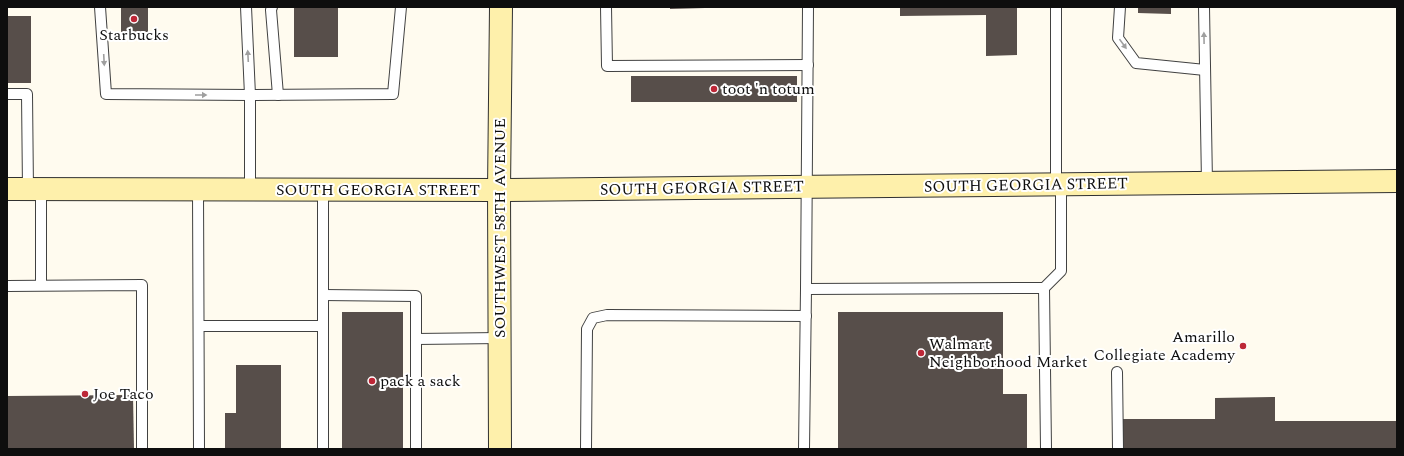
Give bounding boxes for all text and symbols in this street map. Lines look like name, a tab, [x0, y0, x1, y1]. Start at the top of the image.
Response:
marker: Starbucks	[129, 14, 139, 24]
place label: Starbucks	[99, 23, 169, 47]
one-way arrow	[1201, 32, 1208, 44]
one-way arrow	[1118, 39, 1127, 50]
one-way arrow	[245, 49, 251, 62]
one-way arrow	[100, 54, 107, 66]
place label: toot 'n totum	[722, 77, 815, 101]
marker: toot 'n totum	[709, 84, 719, 94]
one-way arrow	[195, 92, 208, 98]
street label: SOUTHWEST 58TH AVENUE	[488, 118, 512, 338]
street label: SOUTH GEORGIA STREET	[924, 171, 1128, 199]
street label: SOUTH GEORGIA STREET	[600, 174, 804, 202]
street label: SOUTH GEORGIA STREET	[276, 178, 480, 202]
place label: Amarillo Collegiate Academy	[1093, 325, 1236, 367]
place label: Walmart Neighborhood Market	[929, 332, 1088, 374]
marker: Amarillo Collegiate Academy	[1238, 341, 1248, 351]
marker: Walmart Neighborhood Market	[916, 348, 926, 358]
place label: pack a sack	[380, 369, 461, 393]
marker: pack a sack	[367, 376, 377, 386]
place label: Joe Taco	[93, 382, 154, 406]
marker: Joe Taco	[80, 389, 90, 399]

